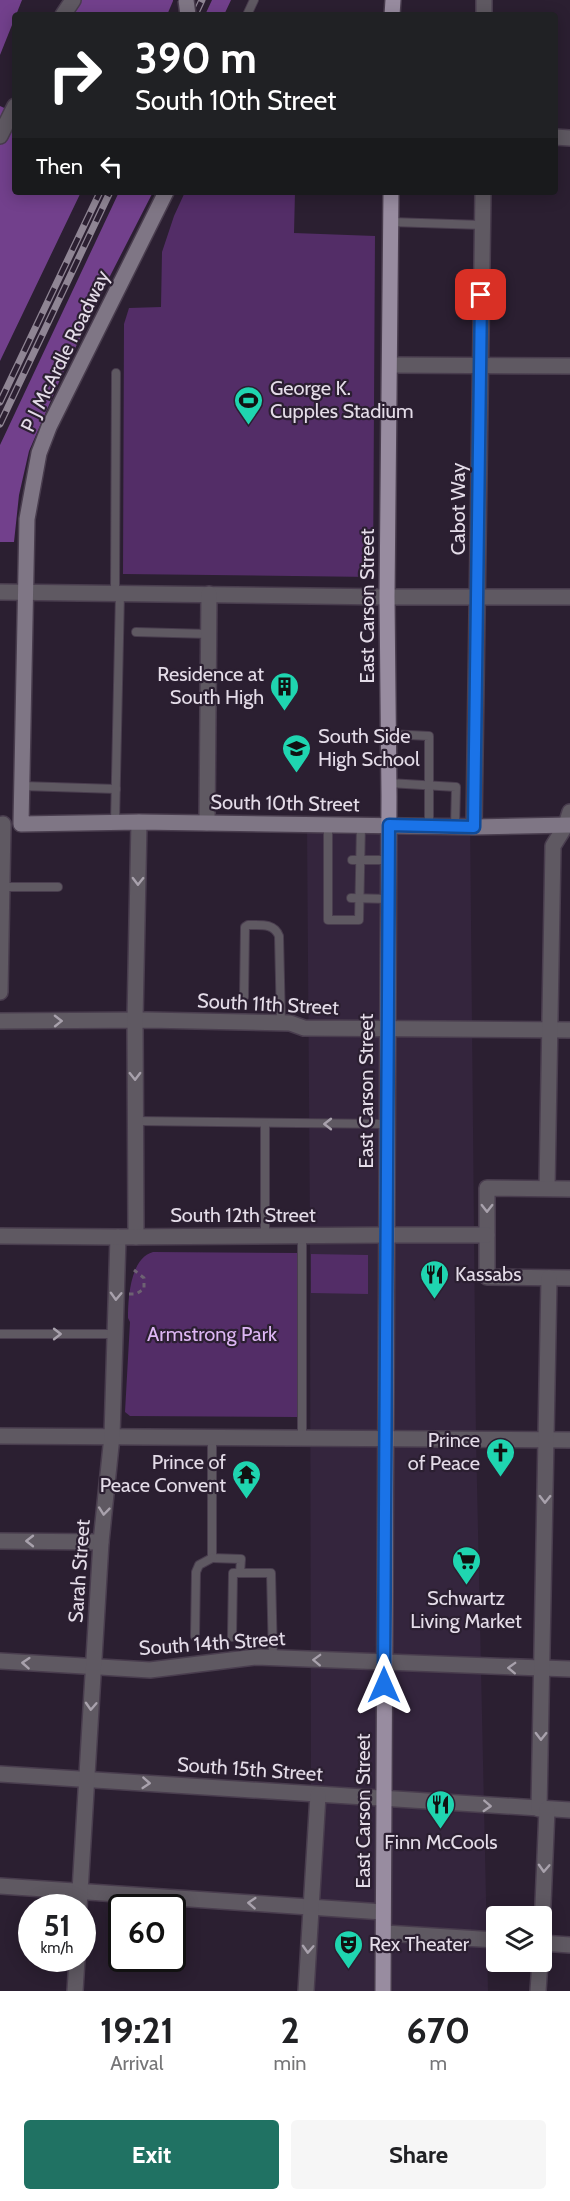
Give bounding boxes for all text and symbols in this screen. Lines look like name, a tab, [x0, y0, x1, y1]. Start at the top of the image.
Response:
text: 390 m	[135, 32, 257, 84]
icon: right	[36, 36, 114, 114]
text: South 10th Street	[135, 84, 336, 117]
icon: left	[95, 150, 128, 183]
text: Then	[36, 153, 83, 180]
street label: P J McArdle Roadway	[16, 266, 114, 436]
pin	[455, 269, 506, 320]
icon: arrive	[464, 278, 497, 311]
place label: George K. Cupples Stadium	[270, 376, 414, 423]
sports icon: George K. Cupples Stadium	[233, 384, 265, 426]
street label: Cabot Way	[446, 463, 470, 555]
street label: East Carson Street	[355, 528, 379, 683]
place label: Residence at South High	[157, 662, 264, 709]
building icon: Residence at South High	[269, 670, 301, 712]
place label: South Side High School	[318, 724, 420, 771]
school or university icon: South Side High School	[281, 732, 313, 774]
street label: South 10th Street	[210, 790, 360, 816]
one-way arrow	[131, 876, 144, 885]
street label: South 11th Street	[197, 988, 340, 1020]
street label: East Carson Street	[354, 1013, 378, 1168]
one-way arrow	[54, 1015, 63, 1027]
one-way arrow	[129, 1071, 141, 1080]
one-way arrow	[323, 1118, 332, 1130]
street label: South 12th Street	[170, 1203, 316, 1227]
one-way arrow	[481, 1204, 493, 1213]
restaurant icon: Kassabs	[418, 1258, 450, 1300]
place label: Kassabs	[455, 1262, 521, 1286]
one-way arrow	[109, 1291, 122, 1300]
park label: Armstrong Park	[147, 1322, 277, 1346]
one-way arrow	[52, 1328, 61, 1340]
place label: Prince of Peace	[408, 1428, 480, 1475]
church icon: Prince of Peace	[485, 1436, 517, 1478]
place label: Prince of Peace Convent	[100, 1450, 226, 1497]
temple icon: Prince of Peace Convent	[231, 1458, 263, 1500]
one-way arrow	[539, 1494, 552, 1503]
one-way arrow	[99, 1507, 111, 1516]
street label: Sarah Street	[63, 1518, 95, 1624]
one-way arrow	[25, 1535, 34, 1547]
supermarket icon: Schwartz Living Market	[450, 1544, 482, 1586]
place label: Schwartz Living Market	[410, 1586, 522, 1633]
street label: South 14th Street	[138, 1626, 286, 1660]
one-way arrow	[312, 1653, 321, 1666]
position arrow	[352, 1653, 416, 1717]
one-way arrow	[21, 1656, 30, 1669]
one-way arrow	[507, 1661, 516, 1674]
one-way arrow	[85, 1701, 98, 1710]
one-way arrow	[534, 1731, 547, 1740]
street label: East Carson Street	[351, 1733, 375, 1888]
street label: South 15th Street	[176, 1752, 324, 1786]
one-way arrow	[141, 1777, 150, 1790]
restaurant icon: Finn McCools	[425, 1788, 457, 1830]
one-way arrow	[483, 1799, 492, 1812]
place label: Finn McCools	[384, 1830, 498, 1854]
one-way arrow	[538, 1863, 551, 1872]
speed limit sign: 60	[108, 1894, 186, 1972]
one-way arrow	[247, 1897, 256, 1910]
map controls	[486, 1906, 552, 1972]
button: layers	[486, 1906, 552, 1972]
text: 51	[43, 1907, 71, 1944]
theatre icon: Rex Theater	[332, 1928, 364, 1970]
place label: Rex Theater	[369, 1932, 470, 1956]
text: km/h	[41, 1939, 73, 1957]
one-way arrow	[302, 1945, 315, 1954]
text: 19:21	[100, 2008, 174, 2052]
text: 2	[281, 2008, 300, 2052]
text: 670	[406, 2008, 470, 2052]
text: Arrival	[110, 2051, 163, 2075]
text: min	[274, 2051, 307, 2075]
text: m	[430, 2051, 447, 2075]
button: Exit	[24, 2120, 279, 2189]
button: Share	[291, 2120, 546, 2189]

